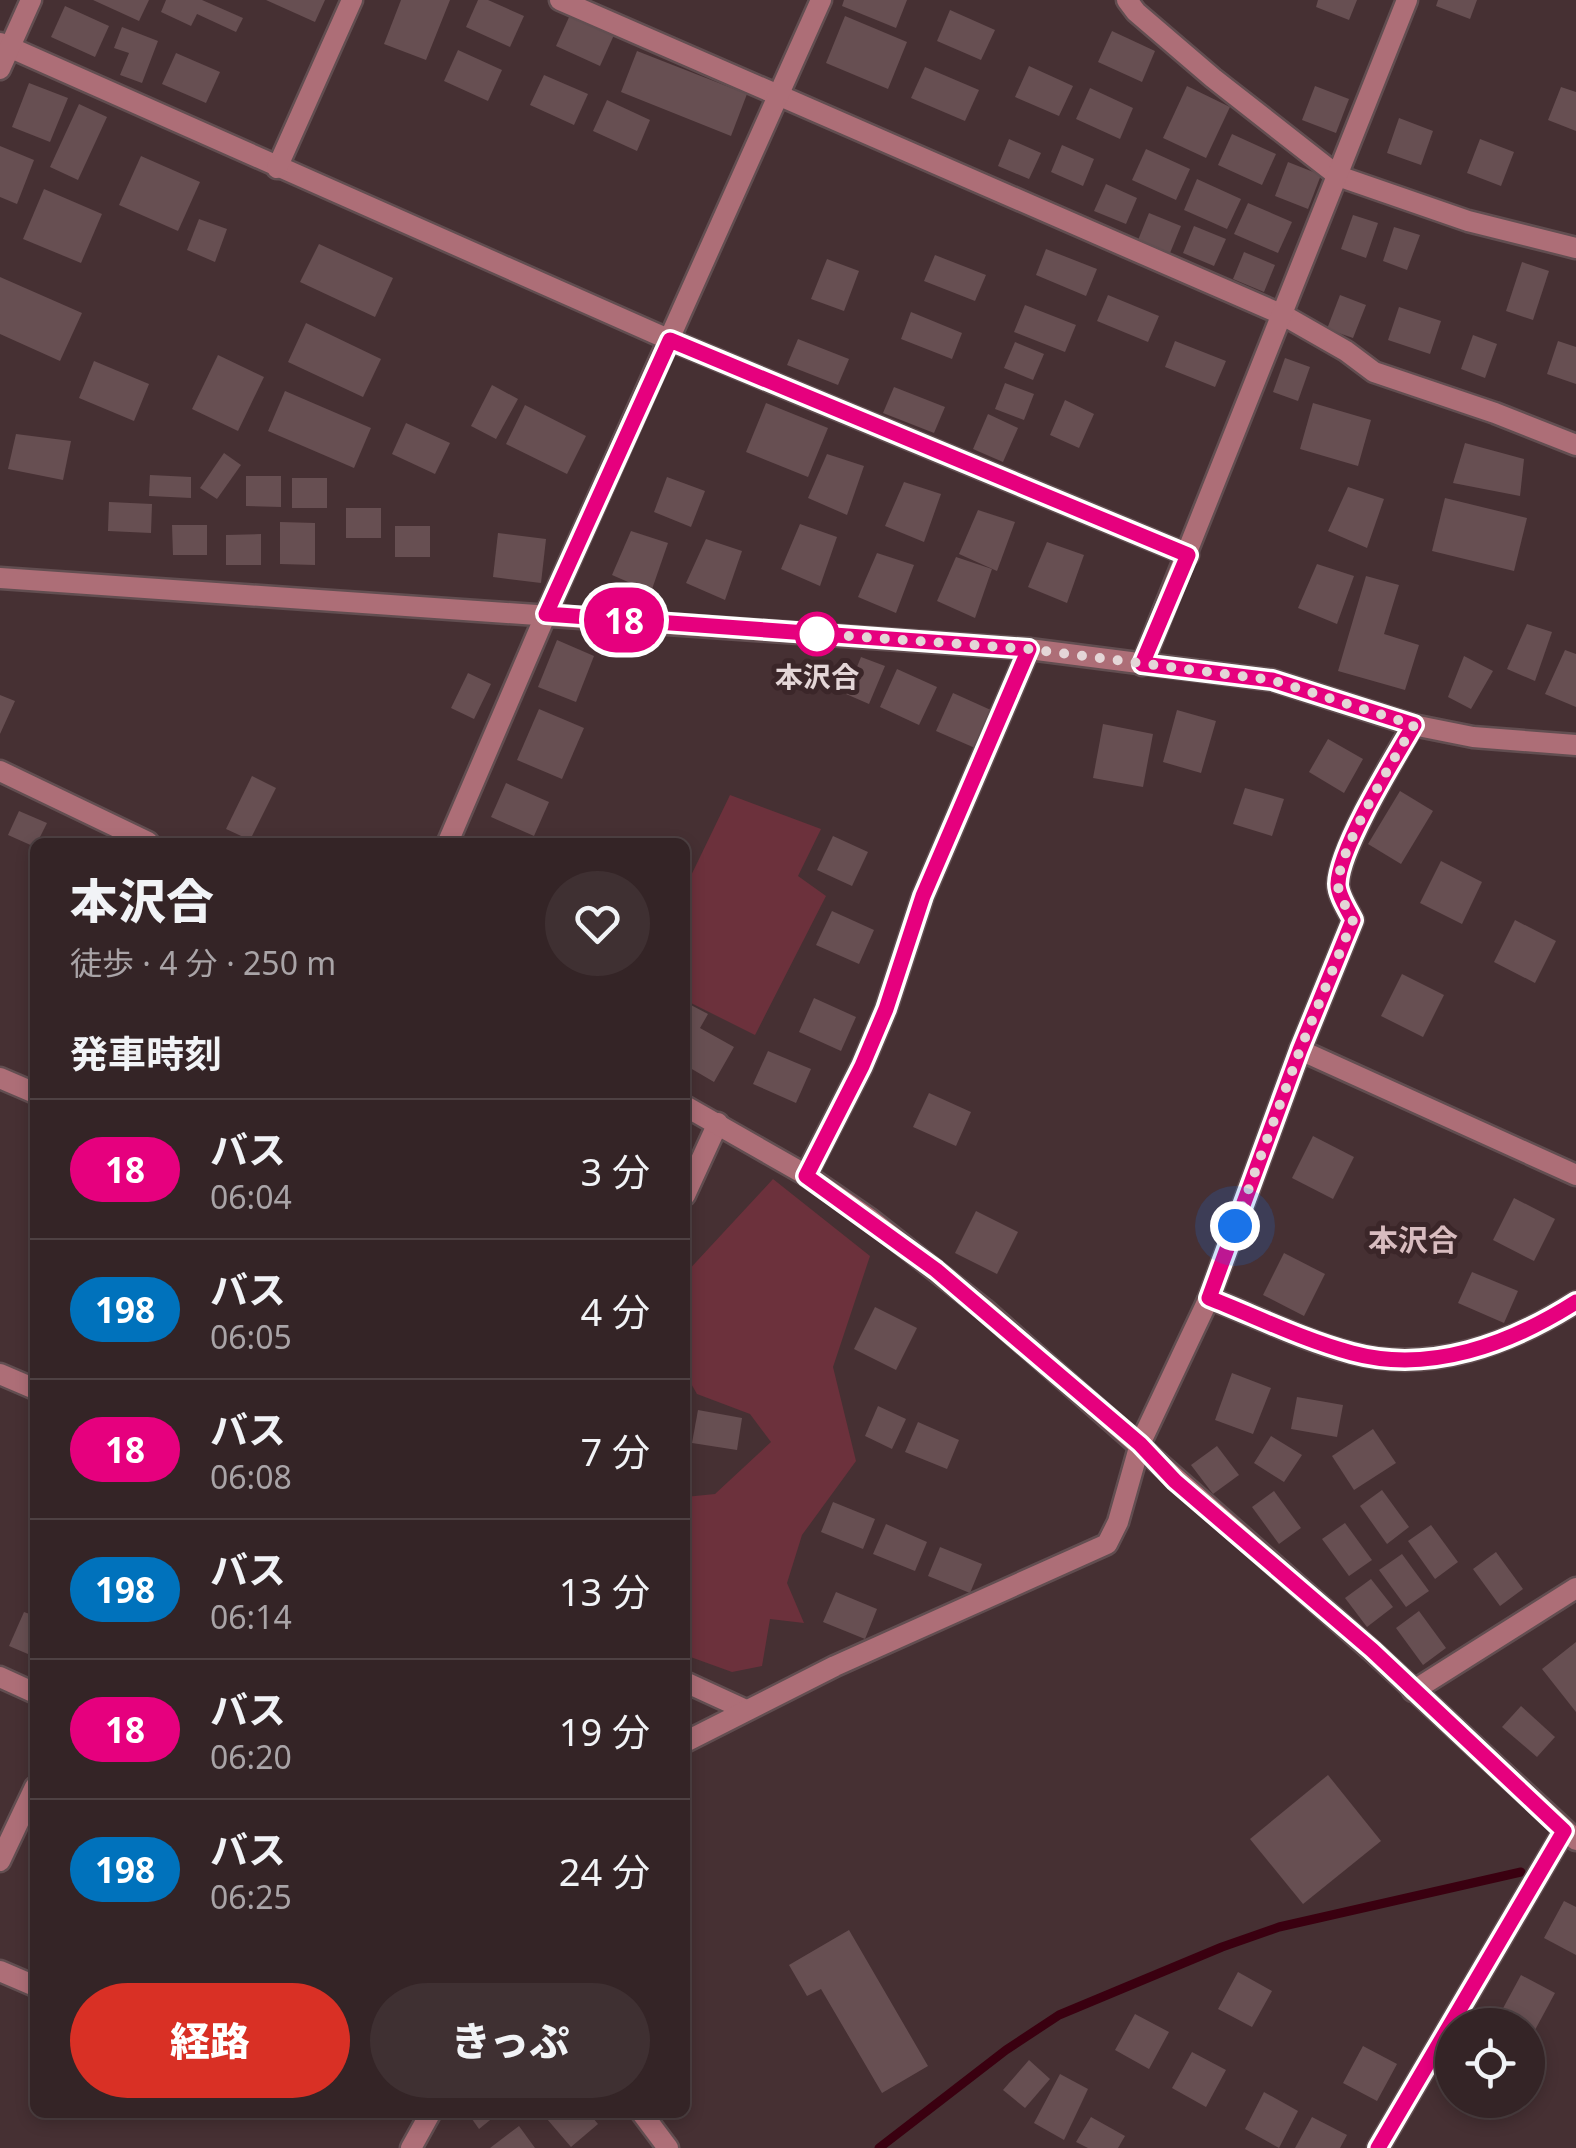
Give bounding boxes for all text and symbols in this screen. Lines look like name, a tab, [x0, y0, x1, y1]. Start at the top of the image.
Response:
line badge: 18	[579, 588, 669, 652]
text: 18	[604, 597, 644, 644]
marker: 本沢合	[796, 613, 838, 655]
place label: 本沢合	[775, 657, 859, 695]
text: 本沢合	[70, 868, 214, 933]
button: heart	[545, 871, 650, 976]
text: 徒歩 · 4 分 · 250 m	[70, 941, 336, 984]
text: 発車時刻	[70, 1027, 222, 1079]
text: バス	[210, 1123, 286, 1175]
text: 3 分	[580, 1145, 650, 1197]
text: 18	[105, 1146, 145, 1193]
text: 06:04	[210, 1175, 292, 1218]
your location	[1210, 1201, 1260, 1251]
district label: 本沢合	[1368, 1219, 1458, 1260]
text: バス	[210, 1263, 286, 1315]
text: 4 分	[580, 1285, 650, 1337]
text: 198	[95, 1286, 155, 1333]
text: 06:05	[210, 1315, 292, 1358]
text: バス	[210, 1403, 286, 1455]
text: 7 分	[580, 1425, 650, 1477]
text: 18	[105, 1426, 145, 1473]
text: 06:08	[210, 1455, 292, 1498]
text: バス	[210, 1543, 286, 1595]
text: 13 分	[559, 1565, 650, 1617]
text: 198	[95, 1566, 155, 1613]
text: 06:14	[210, 1595, 292, 1638]
text: バス	[210, 1683, 286, 1735]
text: 19 分	[559, 1705, 650, 1757]
text: 18	[105, 1706, 145, 1753]
text: 06:20	[210, 1735, 292, 1778]
text: バス	[210, 1823, 286, 1875]
text: 24 分	[559, 1845, 650, 1897]
text: 198	[95, 1846, 155, 1893]
text: 06:25	[210, 1875, 292, 1918]
button: 経路	[70, 1983, 350, 2098]
button: きっぷ	[370, 1983, 650, 2098]
map controls	[1435, 2008, 1545, 2118]
button: locate	[1435, 2008, 1545, 2118]

